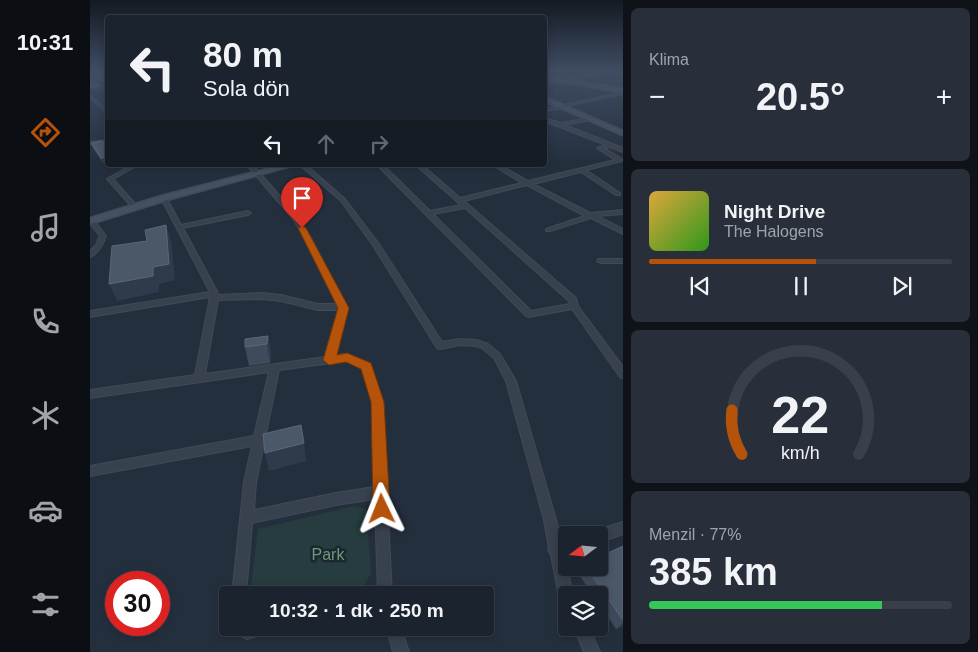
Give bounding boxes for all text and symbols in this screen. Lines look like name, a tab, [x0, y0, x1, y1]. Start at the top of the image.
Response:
text: 10:31	[17, 30, 73, 55]
icon: left	[120, 35, 185, 100]
text: 80 m	[203, 35, 283, 74]
text: Klima	[649, 51, 689, 68]
text: Sola dön	[203, 76, 290, 101]
text: 20.5°	[756, 76, 845, 118]
text: −	[649, 81, 665, 112]
text: +	[936, 81, 952, 112]
icon: directions	[28, 115, 63, 150]
icon: left	[259, 130, 287, 158]
icon: ahead	[312, 130, 340, 158]
icon: right	[365, 130, 393, 158]
pin	[281, 177, 323, 228]
icon: arrive	[288, 184, 316, 212]
text: Night Drive	[724, 201, 825, 222]
icon: music	[28, 210, 63, 245]
text: The Halogens	[724, 223, 824, 240]
icon: previous	[686, 272, 714, 300]
icon: pause	[787, 272, 815, 300]
icon: next	[888, 272, 916, 300]
icon: phone	[28, 304, 63, 339]
text: 22	[772, 386, 829, 444]
icon: climate	[28, 398, 63, 433]
text: km/h	[781, 443, 820, 463]
position arrow	[355, 482, 407, 534]
icon: car	[28, 493, 63, 528]
north arrow	[558, 526, 608, 576]
map controls	[558, 526, 608, 636]
text: Menzil · 77%	[649, 526, 741, 543]
park label: Park	[312, 546, 345, 563]
text: 385 km	[649, 551, 778, 593]
speed limit sign: 30	[105, 571, 170, 636]
button: layers	[558, 586, 608, 636]
icon: filters	[28, 587, 63, 622]
text: 10:32 · 1 dk · 250 m	[269, 600, 444, 621]

